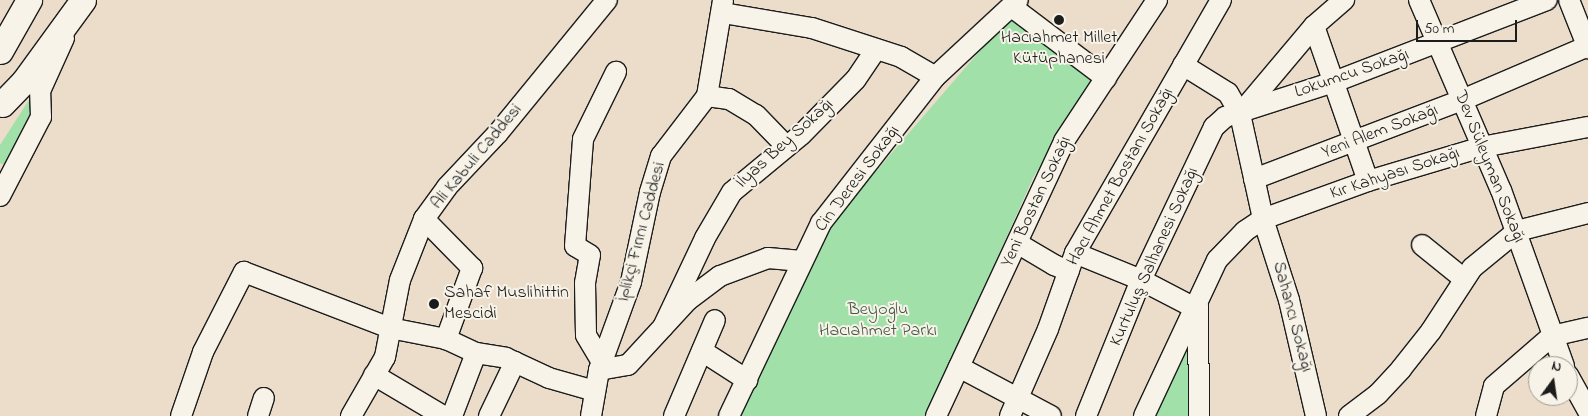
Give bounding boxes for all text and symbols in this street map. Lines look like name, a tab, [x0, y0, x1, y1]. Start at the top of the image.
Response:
scale bar	[1418, 10, 1519, 42]
marker: Hacıahmet Millet Kütüphanesi	[1053, 14, 1065, 26]
text: 50 m	[1424, 18, 1454, 40]
place label: Hacıahmet Millet Kütüphanesi	[1001, 28, 1117, 70]
street label: Lokumcu Sokağı	[1292, 44, 1412, 104]
street label: Hacı Ahmet Bostanı Sokağı	[1063, 84, 1179, 270]
street label: Dev Süleyman Sokağı	[1449, 88, 1529, 246]
street label: İlyas Bey Sokağı	[731, 94, 839, 194]
street label: Ali Kabuli Caddesi	[427, 100, 527, 214]
street label: Yeni Alem Sokağı	[1319, 100, 1441, 164]
street label: Cin Deresi Sokağı	[811, 122, 905, 236]
street label: Yeni Bostan Sokağı	[997, 133, 1077, 271]
street label: Kır Kahyası Sokağı	[1327, 143, 1463, 205]
street label: İplikçi Fırını Caddesi	[613, 160, 671, 304]
street label: Kurtuluş Salhanesi Sokağı	[1106, 164, 1204, 350]
street label: Sahancı Sokağı	[1267, 259, 1317, 375]
place label: Sahaf Muslihittin Mescidi	[444, 283, 569, 326]
marker: Sahaf Muslihittin Mescidi	[428, 298, 440, 310]
park label: Beyoğlu Hacıahmet Parkı	[819, 300, 937, 342]
north arrow	[1528, 356, 1578, 406]
text: N	[1549, 356, 1564, 378]

